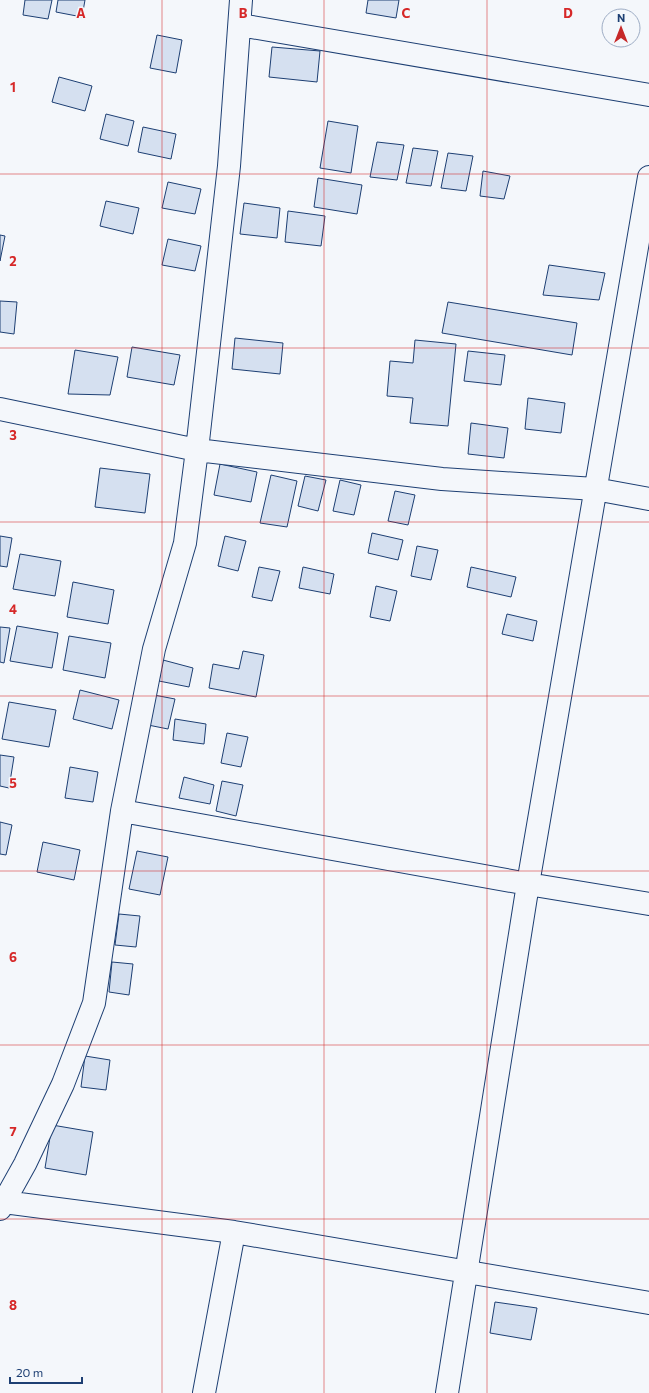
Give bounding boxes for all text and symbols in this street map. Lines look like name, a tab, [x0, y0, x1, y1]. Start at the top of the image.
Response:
text: A	[76, 5, 86, 21]
text: B	[239, 5, 248, 21]
text: C	[402, 5, 411, 21]
text: D	[563, 5, 573, 21]
north arrow	[601, 8, 641, 48]
text: N	[617, 11, 625, 24]
text: 1	[10, 79, 16, 95]
text: 2	[9, 253, 17, 269]
text: 3	[9, 427, 17, 443]
text: 4	[9, 601, 17, 617]
text: 5	[9, 775, 17, 791]
text: 6	[9, 949, 17, 965]
text: 7	[9, 1123, 17, 1139]
text: 8	[9, 1297, 17, 1313]
scale bar	[10, 1359, 82, 1385]
text: 20 m	[16, 1365, 43, 1379]

